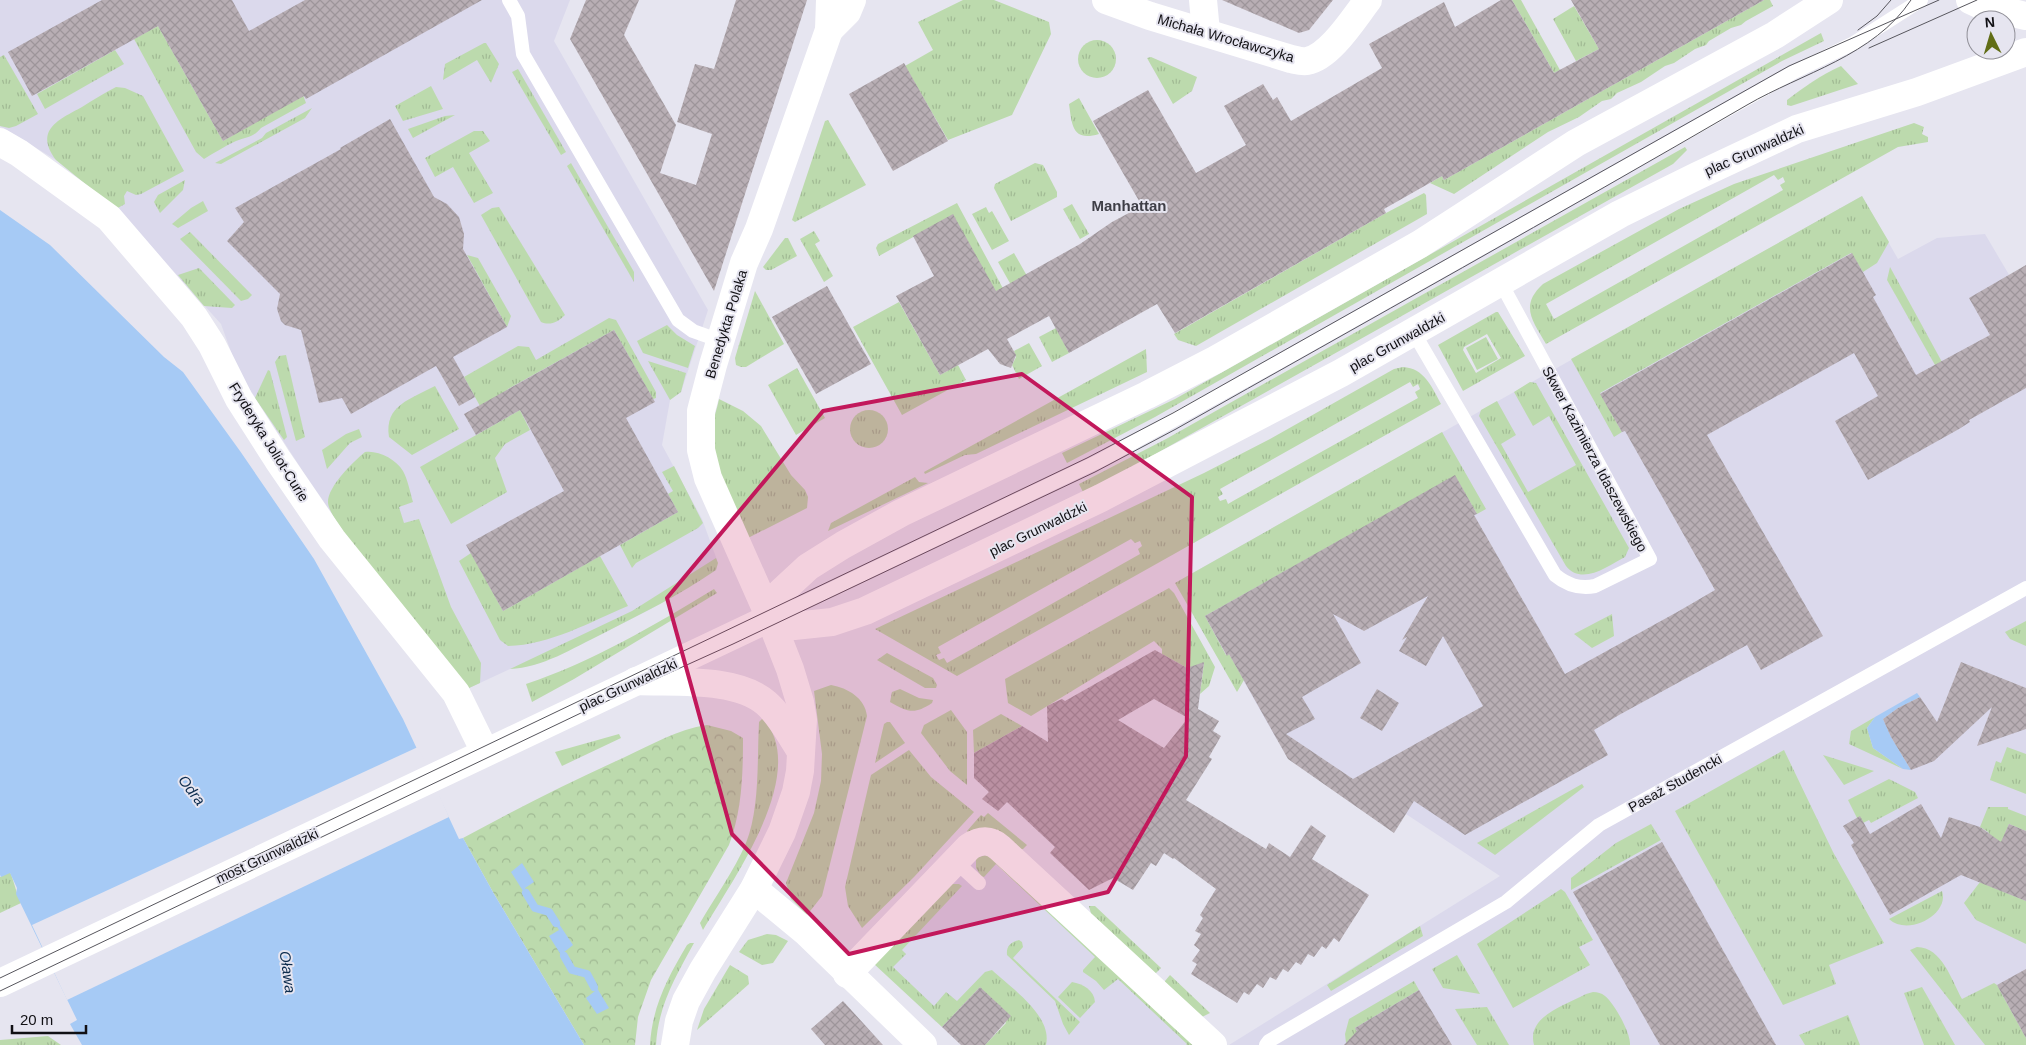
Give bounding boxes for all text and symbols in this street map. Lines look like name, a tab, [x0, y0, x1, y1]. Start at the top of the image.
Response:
north arrow	[1966, 10, 2016, 60]
street label: Michała Wrocławczyka	[1156, 11, 1296, 65]
text: N	[1984, 14, 1996, 30]
street label: plac Grunwaldzki	[1702, 121, 1806, 179]
district label: Manhattan	[1092, 197, 1167, 214]
street label: Benedykta Polaka	[702, 267, 750, 380]
street label: plac Grunwaldzki	[1347, 309, 1447, 375]
street label: Skwer Kazimierza Idaszewskiego	[1539, 364, 1651, 555]
street label: Fryderyka Joliot-Curie	[226, 380, 312, 504]
street label: plac Grunwaldzki	[987, 498, 1089, 560]
street label: plac Grunwaldzki	[576, 655, 680, 715]
street label: Pasaż Studencki	[1626, 751, 1724, 815]
water label: Odra	[175, 772, 209, 808]
street label: most Grunwaldzki	[213, 825, 321, 887]
water label: Oława	[277, 950, 299, 994]
scale bar	[12, 1002, 86, 1034]
text: 20 m	[20, 1011, 53, 1028]

